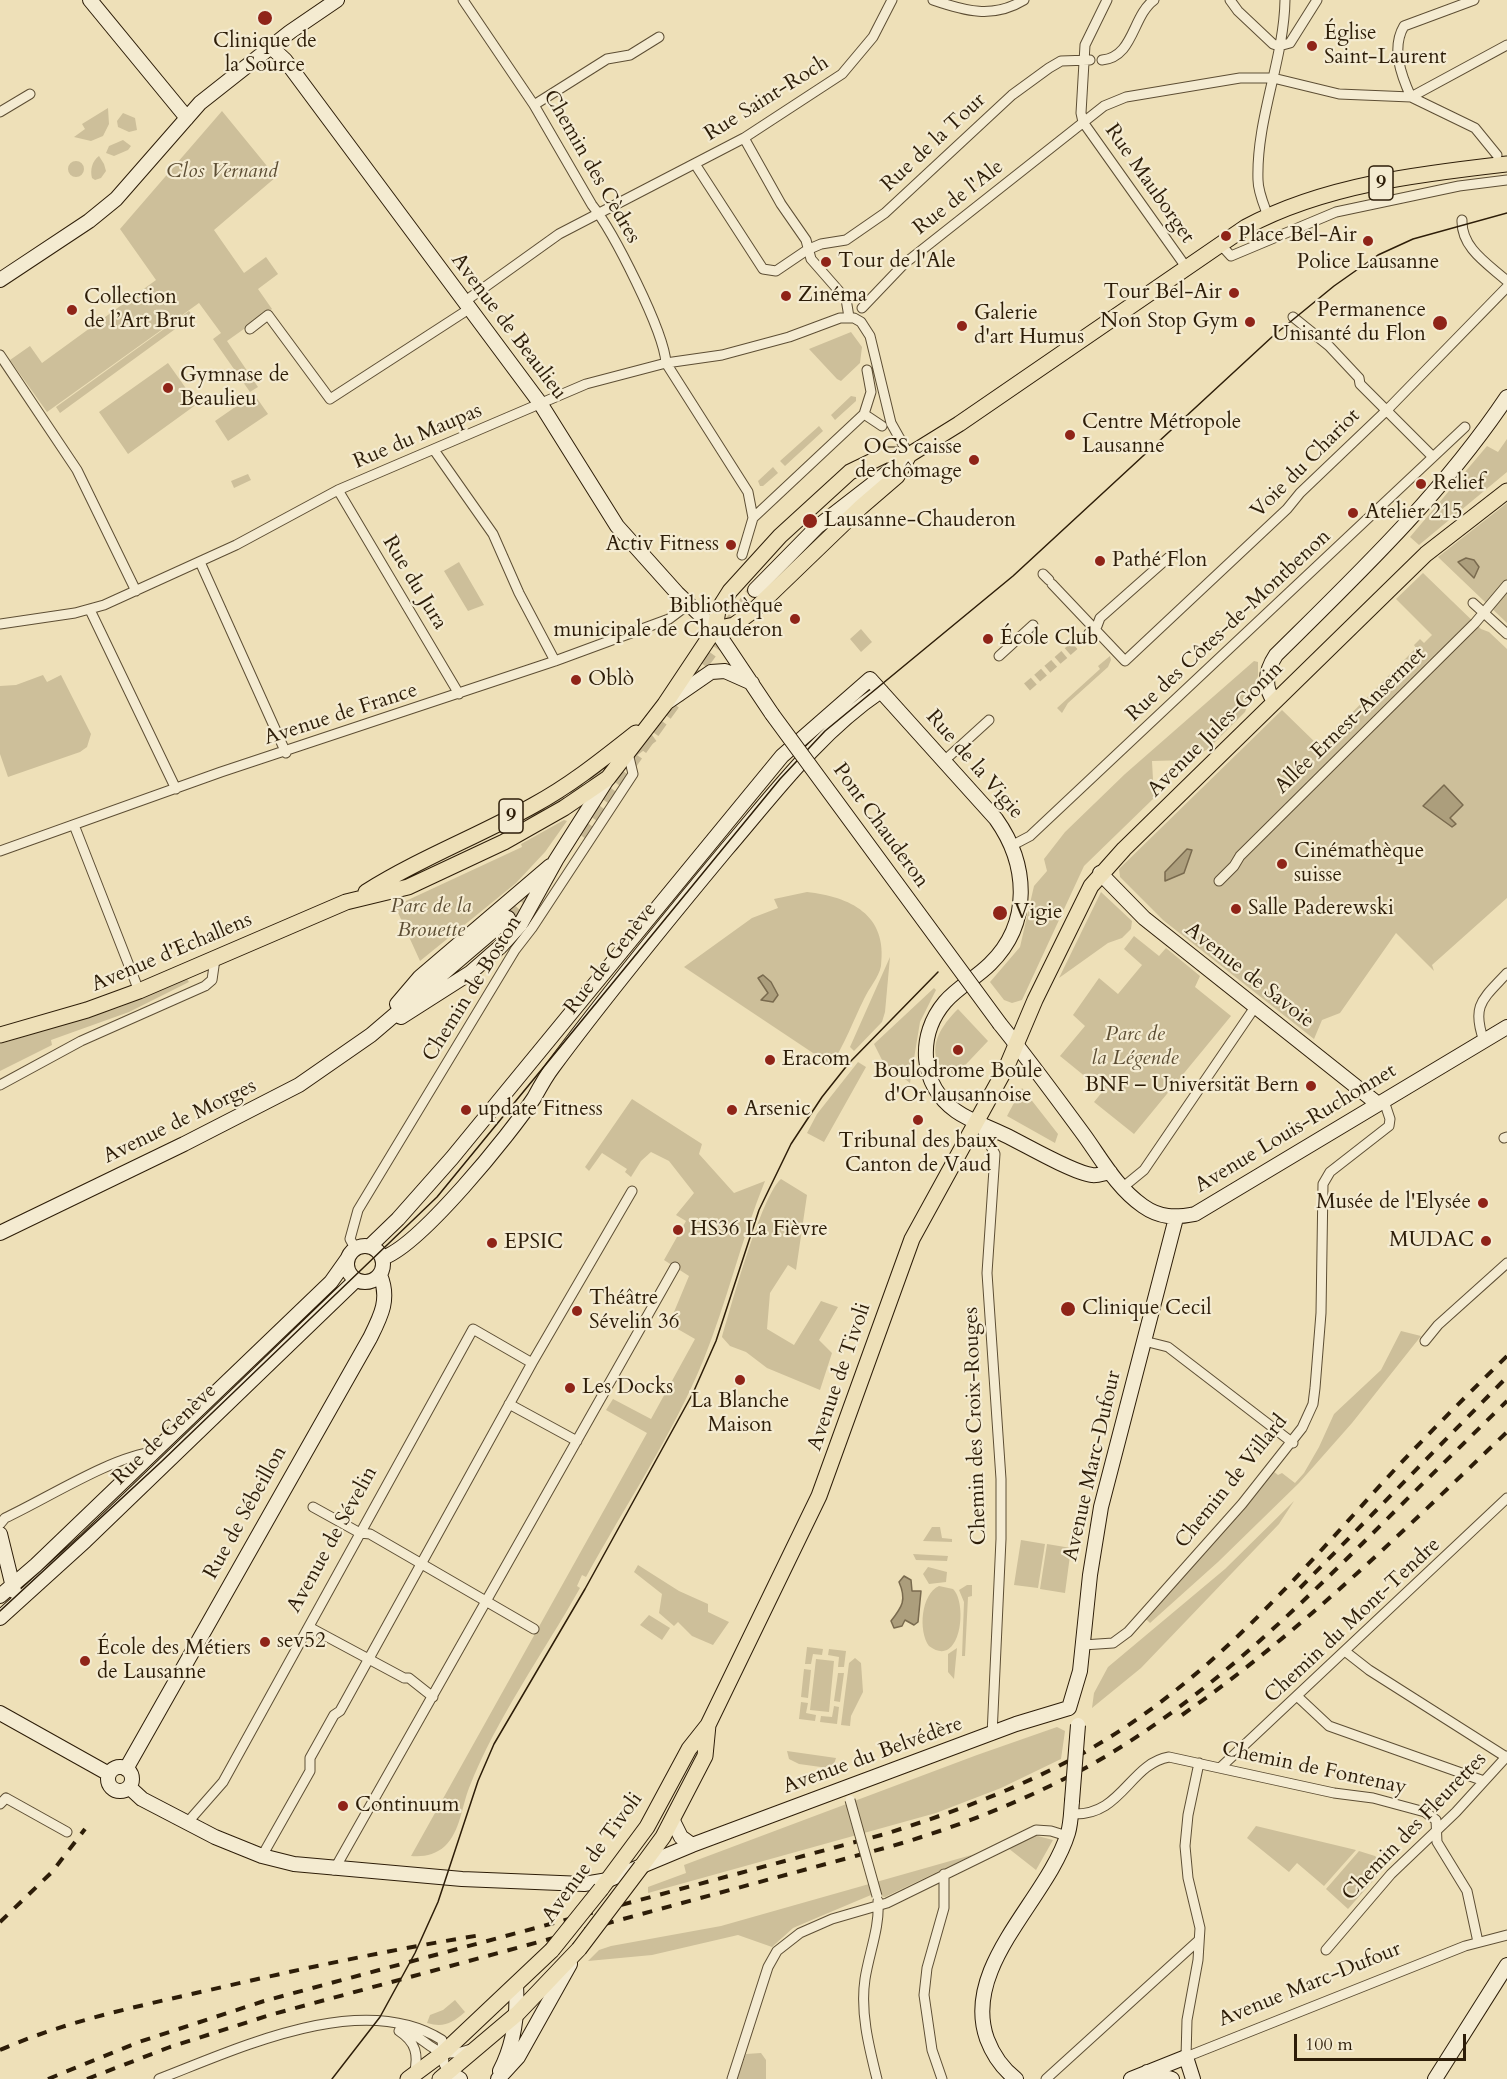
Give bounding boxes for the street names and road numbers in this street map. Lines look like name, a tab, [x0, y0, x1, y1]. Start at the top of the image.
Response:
street label: Rue Saint-Roch	[700, 51, 834, 147]
street label: Chemin des Cèdres	[537, 86, 645, 248]
street label: Rue de la Tour	[877, 88, 991, 198]
street label: Rue Mauborget	[1099, 119, 1199, 249]
street label: Rue de l'Ale	[909, 155, 1009, 241]
road number: 9	[1369, 166, 1393, 200]
street label: Avenue de Beaulieu	[445, 249, 571, 405]
street label: Rue du Maupas	[350, 399, 486, 475]
street label: Voie du Chariot	[1246, 404, 1366, 524]
street label: Rue des Côtes-de-Montbenon	[1122, 525, 1336, 727]
street label: Rue du Jura	[376, 532, 452, 634]
street label: Allée Ernest-Ansermet	[1270, 642, 1432, 800]
street label: Avenue Jules-Gonin	[1143, 657, 1289, 803]
street label: Avenue de France	[261, 678, 421, 752]
street label: Rue de la Vigie	[920, 705, 1028, 825]
street label: Pont Chauderon	[826, 759, 934, 893]
road number: 9	[499, 799, 523, 833]
street label: Rue de Genève	[559, 898, 663, 1020]
street label: Avenue d'Echallens	[88, 908, 256, 998]
street label: Chemin de Boston	[418, 911, 528, 1067]
street label: Avenue de Savoie	[1179, 918, 1319, 1034]
street label: Avenue Louis-Ruchonnet	[1191, 1059, 1401, 1199]
street label: Avenue de Morges	[99, 1074, 261, 1170]
street label: Avenue de Tivoli	[803, 1300, 877, 1454]
street label: Chemin des Croix-Rouges	[959, 1307, 993, 1545]
street label: Avenue Marc-Dufour	[1059, 1368, 1127, 1564]
street label: Rue de Genève	[108, 1379, 222, 1491]
street label: Chemin de Villard	[1170, 1410, 1294, 1554]
street label: Rue de Sébeillon	[199, 1442, 293, 1584]
street label: Avenue de Sévelin	[282, 1462, 384, 1618]
street label: Chemin du Mont-Tendre	[1260, 1533, 1446, 1709]
street label: Avenue du Belvédère	[780, 1712, 966, 1800]
street label: Chemin de Fontenay	[1219, 1737, 1409, 1801]
street label: Chemin des Fleurettes	[1337, 1747, 1493, 1907]
street label: Avenue de Tivoli	[537, 1788, 649, 1928]
street label: Avenue Marc-Dufour	[1215, 1937, 1405, 2033]

